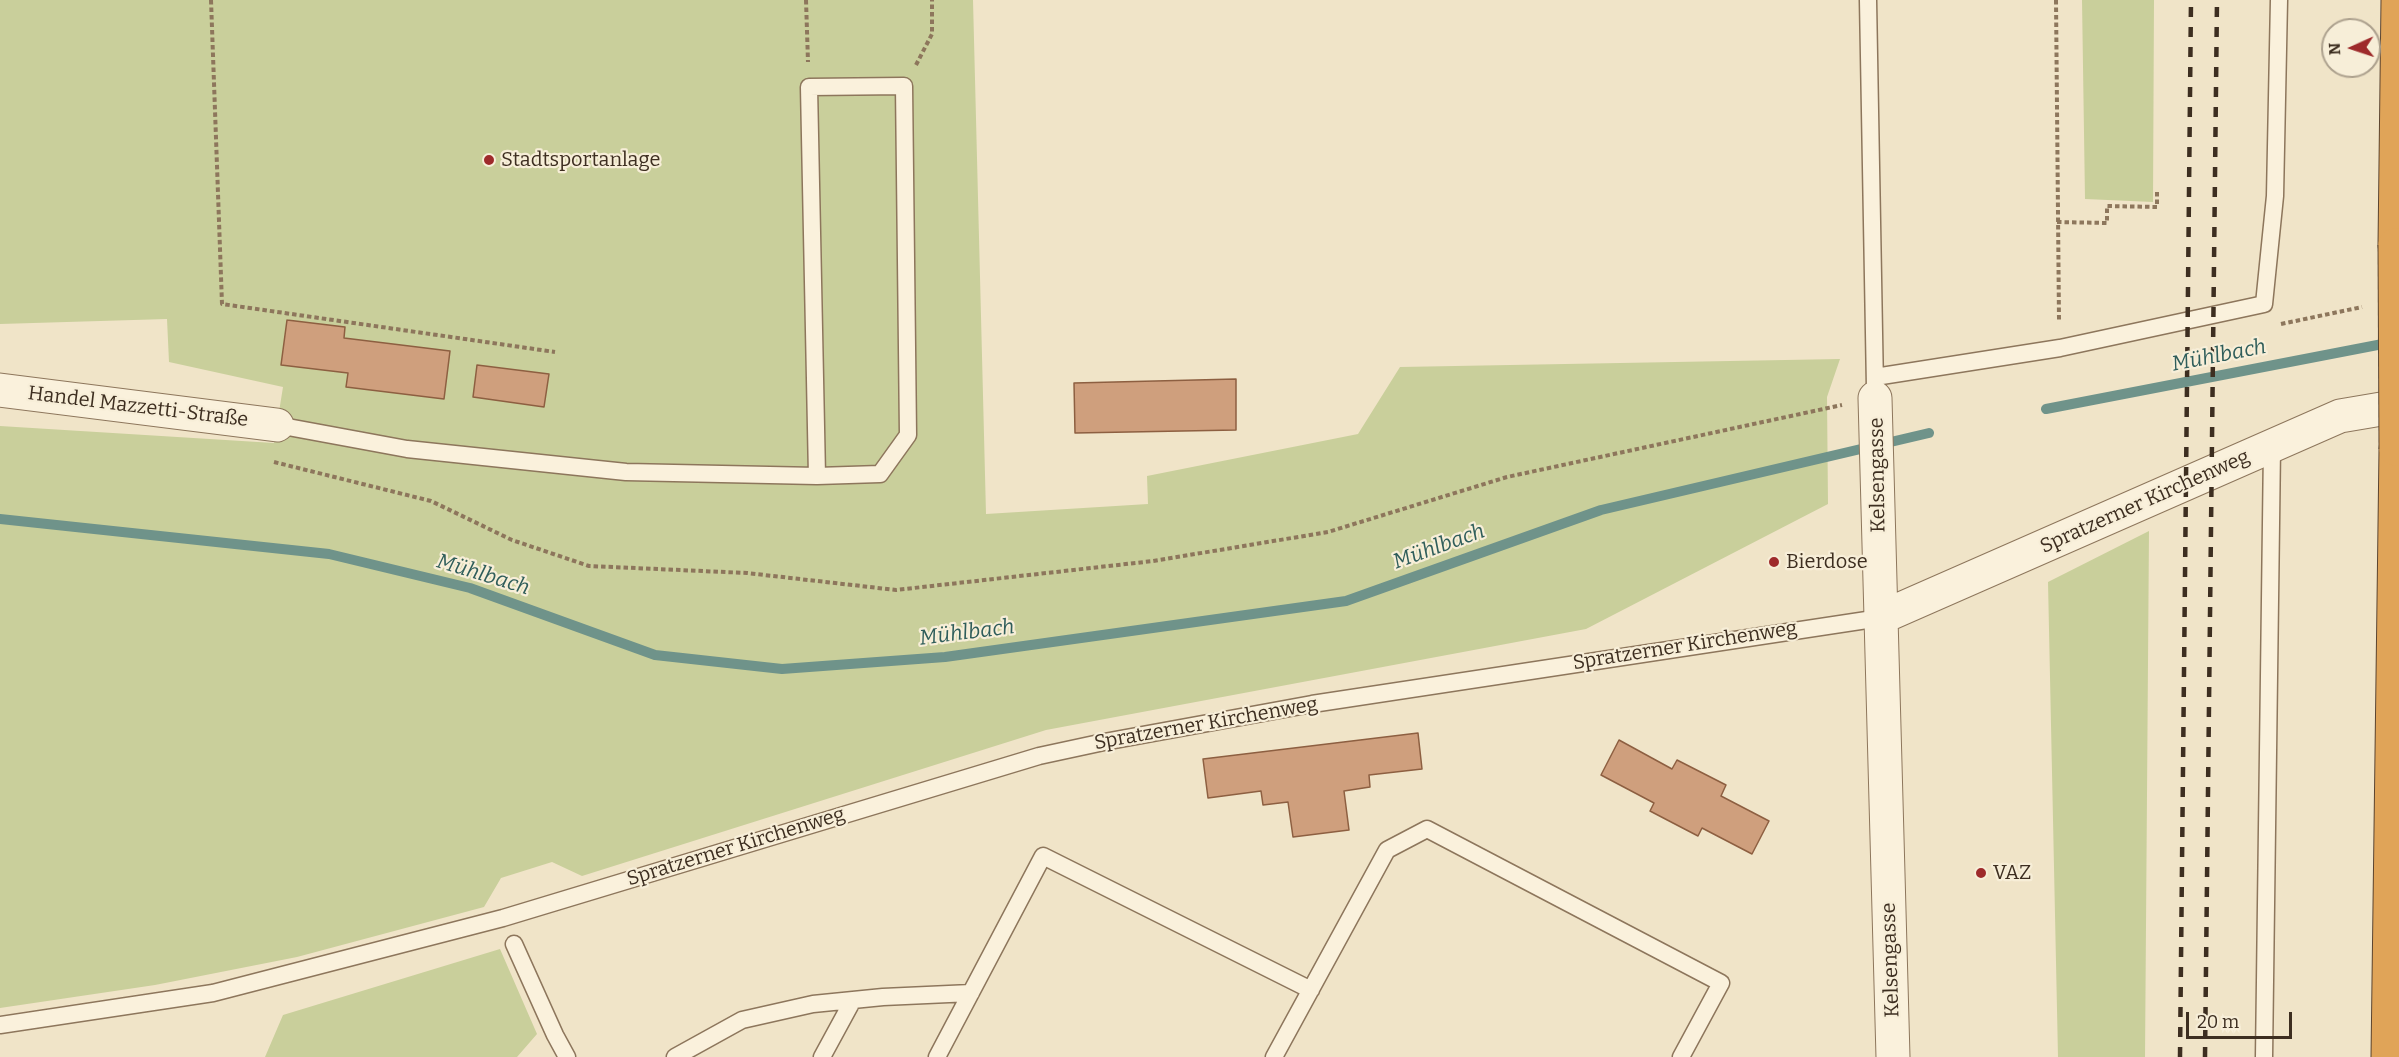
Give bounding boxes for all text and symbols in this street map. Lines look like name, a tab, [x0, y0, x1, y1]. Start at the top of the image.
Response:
north arrow	[2321, 18, 2381, 78]
text: N	[2325, 42, 2344, 56]
place label: Stadtsportanlage	[501, 148, 660, 172]
marker: Stadtsportanlage	[482, 153, 496, 167]
water label: Mühlbach	[2170, 335, 2268, 377]
street label: Handel Mazzetti-Straße	[26, 382, 250, 432]
street label: Kelsengasse	[1865, 417, 1891, 533]
street label: Spratzerner Kirchenweg	[2037, 445, 2253, 559]
water label: Mühlbach	[1390, 519, 1488, 575]
water label: Mühlbach	[434, 549, 532, 601]
place label: Bierdose	[1786, 550, 1868, 574]
marker: Bierdose	[1767, 555, 1781, 569]
water label: Mühlbach	[918, 615, 1016, 651]
street label: Spratzerner Kirchenweg	[1571, 616, 1799, 676]
street label: Spratzerner Kirchenweg	[1092, 693, 1320, 755]
street label: Spratzerner Kirchenweg	[624, 802, 848, 892]
place label: VAZ	[1993, 861, 2031, 885]
marker: VAZ	[1974, 866, 1988, 880]
street label: Kelsengasse	[1877, 902, 1905, 1018]
scale bar	[2189, 1000, 2296, 1038]
text: 20 m	[2197, 1011, 2239, 1033]

